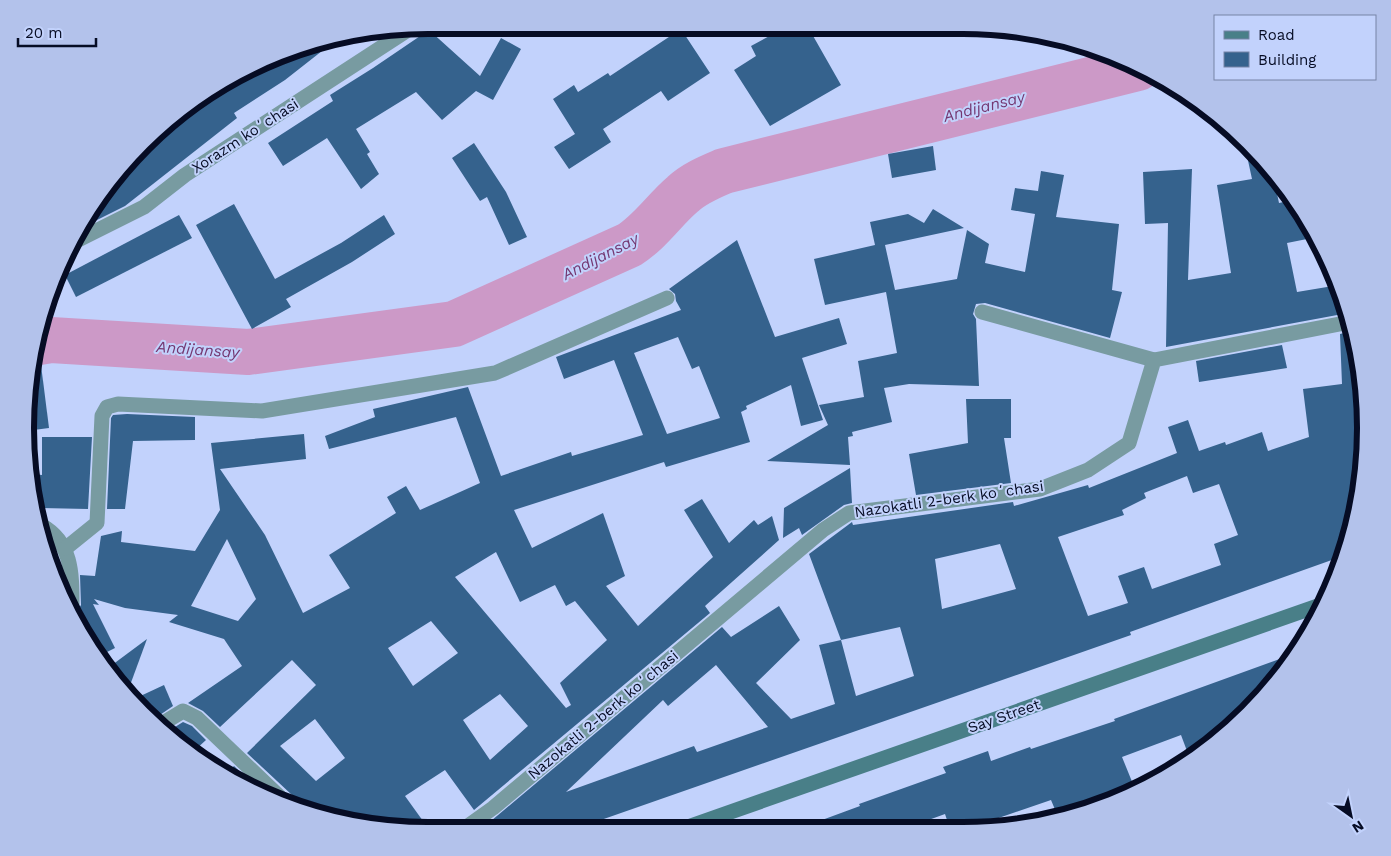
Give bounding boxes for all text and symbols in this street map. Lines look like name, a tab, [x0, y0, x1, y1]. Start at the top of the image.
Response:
scale bar	[18, 15, 95, 47]
legend	[1214, 15, 1376, 80]
text: 20 m	[25, 24, 63, 42]
text: Road	[1258, 26, 1295, 44]
text: Building	[1258, 51, 1316, 69]
water label: Andijansay	[940, 87, 1028, 126]
street label: Xorazm koʻchasi	[188, 95, 302, 177]
water label: Andijansay	[558, 229, 642, 284]
water label: Andijansay	[155, 337, 241, 362]
street label: Nazokatli 2-berk koʻchasi	[853, 477, 1045, 521]
street label: Nazokatli 2-berk koʻchasi	[524, 647, 682, 783]
street label: Say Street	[966, 695, 1043, 737]
north arrow	[1326, 791, 1376, 841]
text: N	[1349, 817, 1367, 836]

